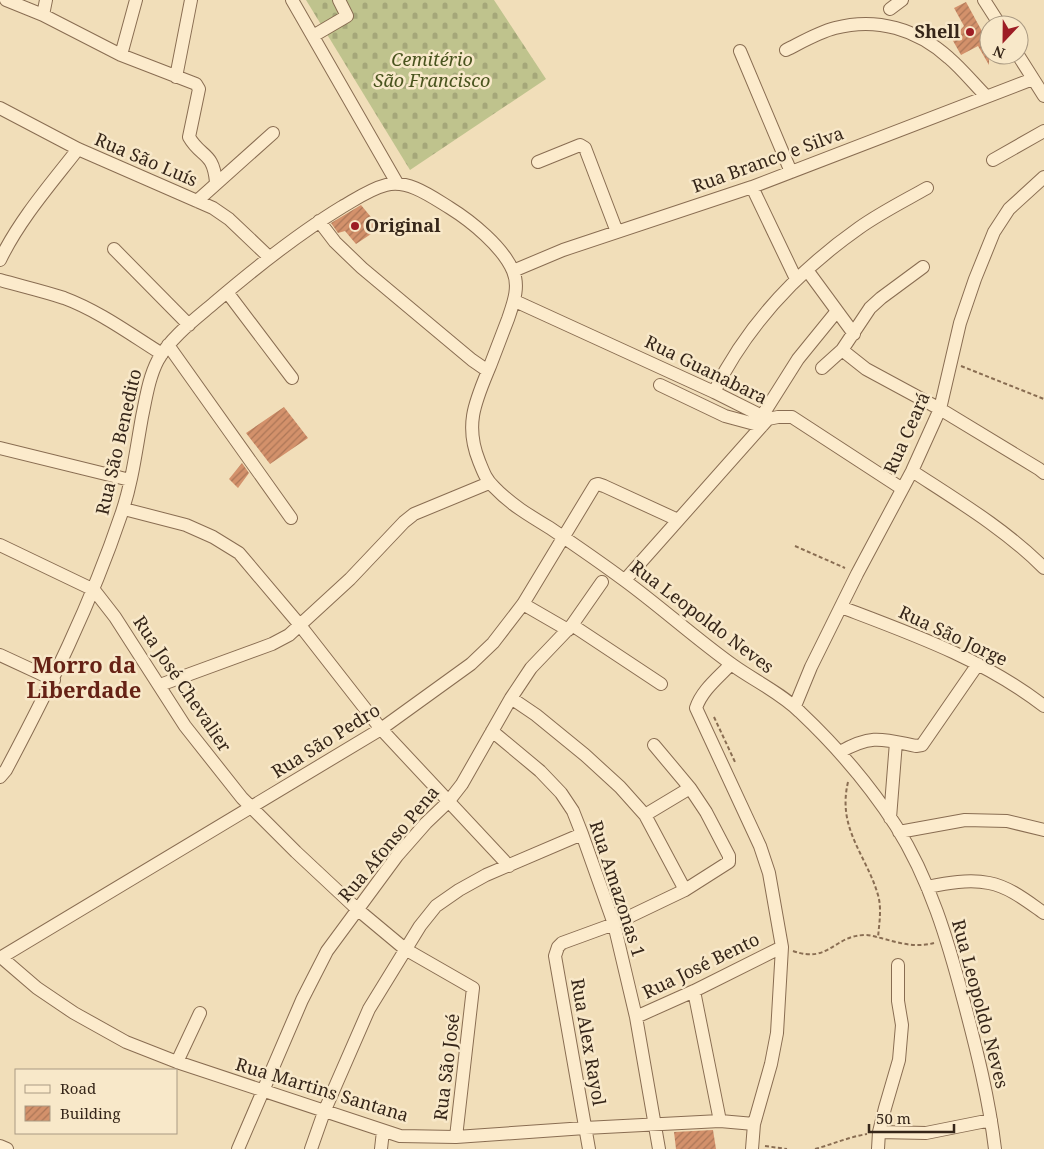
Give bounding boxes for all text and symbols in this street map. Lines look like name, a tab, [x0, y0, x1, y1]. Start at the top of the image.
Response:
north arrow	[979, 15, 1029, 65]
place label: Shell	[915, 19, 961, 43]
marker: Shell	[964, 26, 976, 38]
text: N	[990, 42, 1008, 63]
park label: Cemitério São Francisco	[374, 47, 490, 92]
street label: Rua Branco e Silva	[689, 120, 847, 198]
street label: Rua São Luís	[91, 127, 202, 192]
place label: Original	[365, 213, 441, 237]
marker: Original	[349, 220, 361, 232]
street label: Rua Guanabara	[641, 329, 772, 409]
street label: Rua São Benedito	[90, 366, 147, 517]
street label: Rua Ceará	[877, 388, 935, 477]
street label: Rua Leopoldo Neves	[626, 554, 779, 678]
street label: Rua São Jorge	[895, 599, 1012, 671]
street label: Rua José Chevalier	[128, 611, 238, 757]
district label: Morro da Liberdade	[27, 649, 141, 704]
street label: Rua São Pedro	[267, 697, 384, 783]
street label: Rua Afonso Pena	[332, 780, 444, 907]
street label: Rua Amazonas 1	[585, 817, 651, 960]
street label: Rua Leopoldo Neves	[947, 917, 1015, 1091]
street label: Rua José Bento	[638, 926, 763, 1004]
street label: Rua Alex Rayol	[566, 976, 612, 1108]
street label: Rua São José	[428, 1012, 464, 1122]
street label: Rua Martins Santana	[233, 1051, 412, 1127]
legend	[15, 1069, 178, 1134]
text: Road	[60, 1078, 96, 1098]
scale bar	[869, 1102, 954, 1134]
text: Building	[60, 1103, 121, 1123]
text: 50 m	[876, 1108, 911, 1128]

